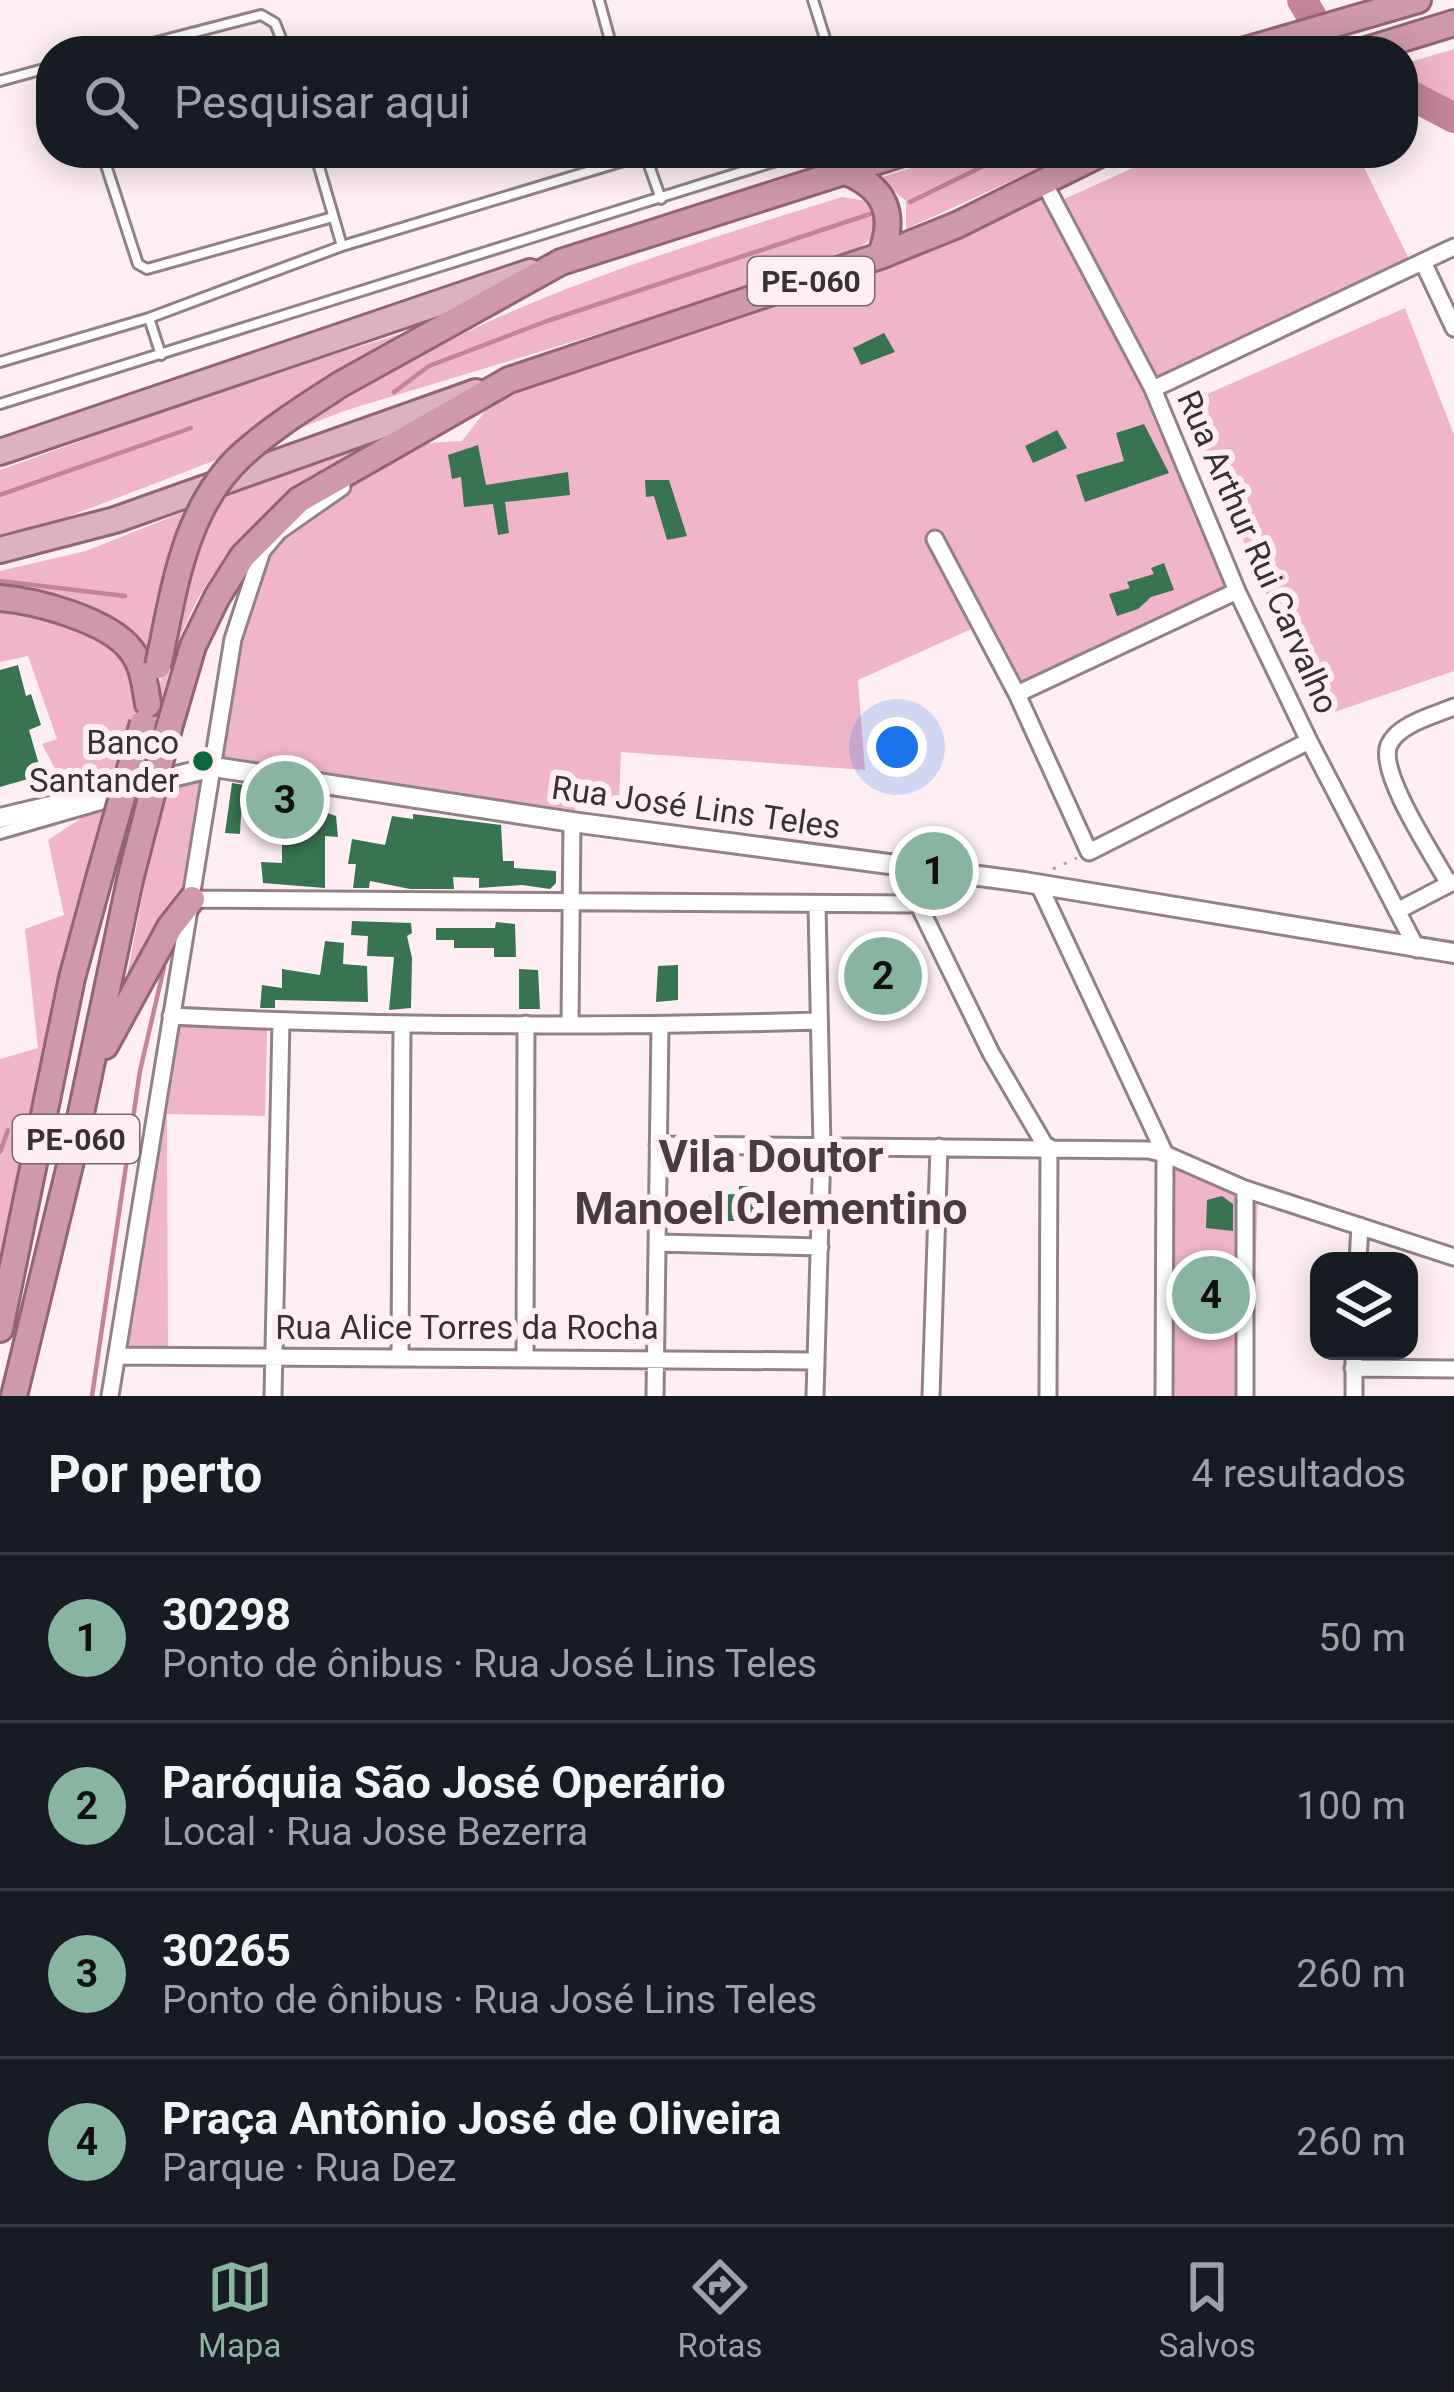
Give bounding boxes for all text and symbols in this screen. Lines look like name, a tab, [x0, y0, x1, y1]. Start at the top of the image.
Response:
search box	[36, 36, 1418, 168]
icon: search	[78, 69, 144, 135]
text: Pesquisar aqui	[174, 76, 470, 129]
road number: PE-060	[748, 257, 874, 305]
street label: Rua Arthur Rui Carvalho	[1169, 385, 1347, 719]
your location	[867, 717, 927, 777]
place label: Banco Santander	[29, 723, 179, 800]
marker: Banco Santander	[190, 748, 216, 774]
pin: 3	[246, 755, 324, 845]
street label: Rua José Lins Teles	[549, 767, 843, 847]
pin: 1	[895, 826, 973, 916]
pin: 2	[844, 931, 922, 1021]
road number: PE-060	[13, 1115, 139, 1163]
district label: Vila Doutor Manoel Clementino	[574, 1130, 968, 1235]
pin: 4	[1172, 1250, 1250, 1340]
map controls	[1310, 1252, 1418, 1360]
button: layers	[1310, 1252, 1418, 1360]
street label: Rua Alice Torres da Rocha	[275, 1308, 659, 1347]
text: Por perto	[48, 1445, 262, 1504]
text: 4 resultados	[1191, 1451, 1406, 1497]
text: 30298	[162, 1588, 291, 1641]
text: 1	[76, 1615, 98, 1661]
text: 50 m	[1318, 1615, 1406, 1661]
text: Ponto de ônibus · Rua José Lins Teles	[162, 1641, 817, 1687]
text: Paróquia São José Operário	[162, 1756, 726, 1809]
text: 2	[76, 1783, 98, 1829]
text: 100 m	[1296, 1783, 1406, 1829]
text: Local · Rua Jose Bezerra	[162, 1809, 588, 1855]
text: 30265	[162, 1924, 291, 1977]
text: 3	[76, 1951, 98, 1997]
text: 260 m	[1296, 1951, 1406, 1997]
text: Ponto de ônibus · Rua José Lins Teles	[162, 1977, 817, 2023]
text: Praça Antônio José de Oliveira	[162, 2092, 781, 2145]
text: 4	[76, 2119, 98, 2165]
text: 260 m	[1296, 2119, 1406, 2165]
text: Parque · Rua Dez	[162, 2145, 456, 2191]
tab: Mapa	[198, 2254, 281, 2365]
tab: Rotas	[678, 2254, 762, 2365]
tab: Salvos	[1159, 2254, 1256, 2365]

